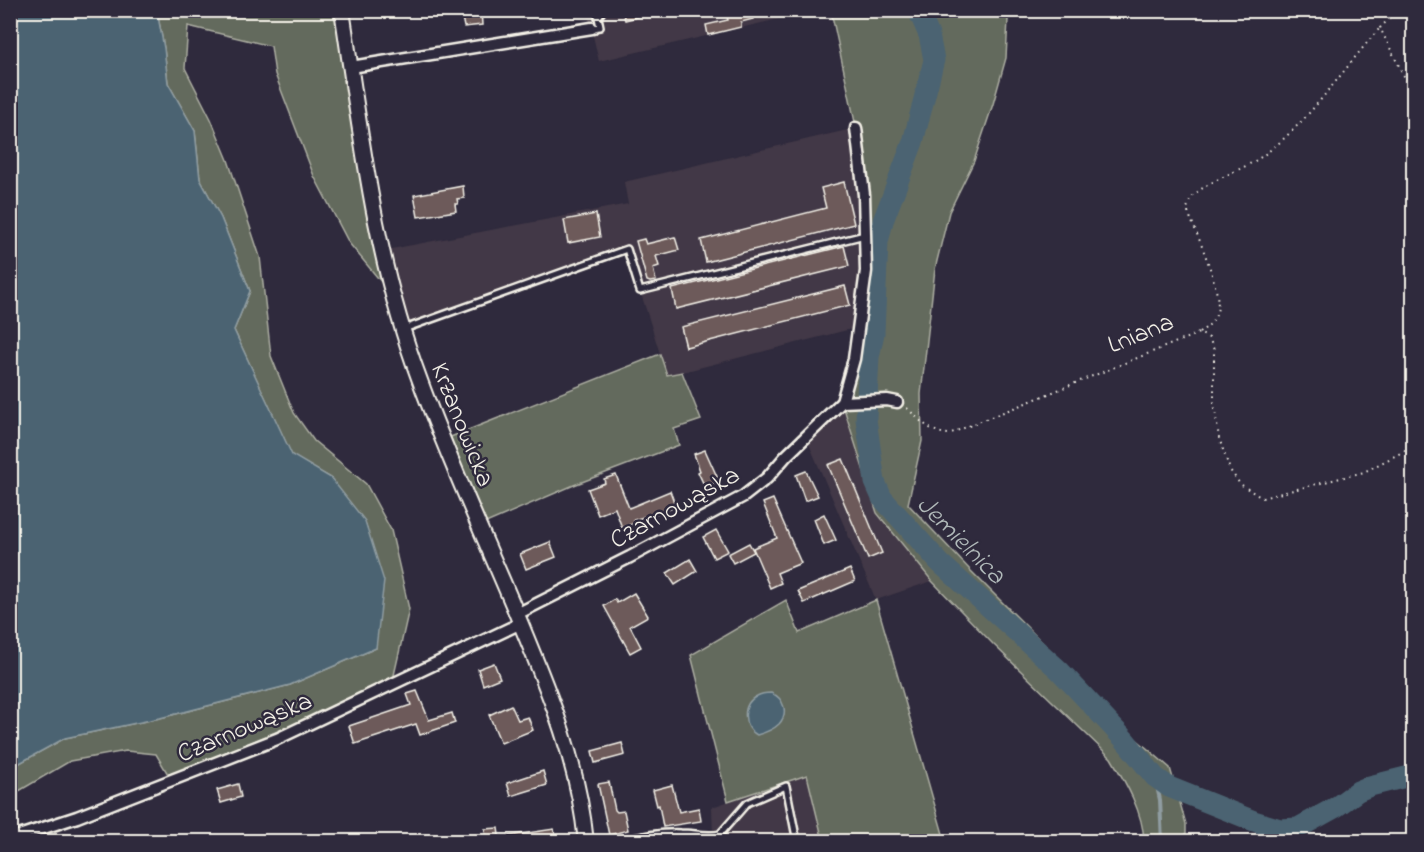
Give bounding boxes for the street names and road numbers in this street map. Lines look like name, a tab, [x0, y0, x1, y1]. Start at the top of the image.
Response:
street label: Lniana	[1102, 304, 1180, 365]
street label: Krzanowicka	[419, 357, 503, 493]
street label: Czarnowąska	[604, 457, 747, 560]
street label: Czarnowąska	[172, 683, 319, 774]

